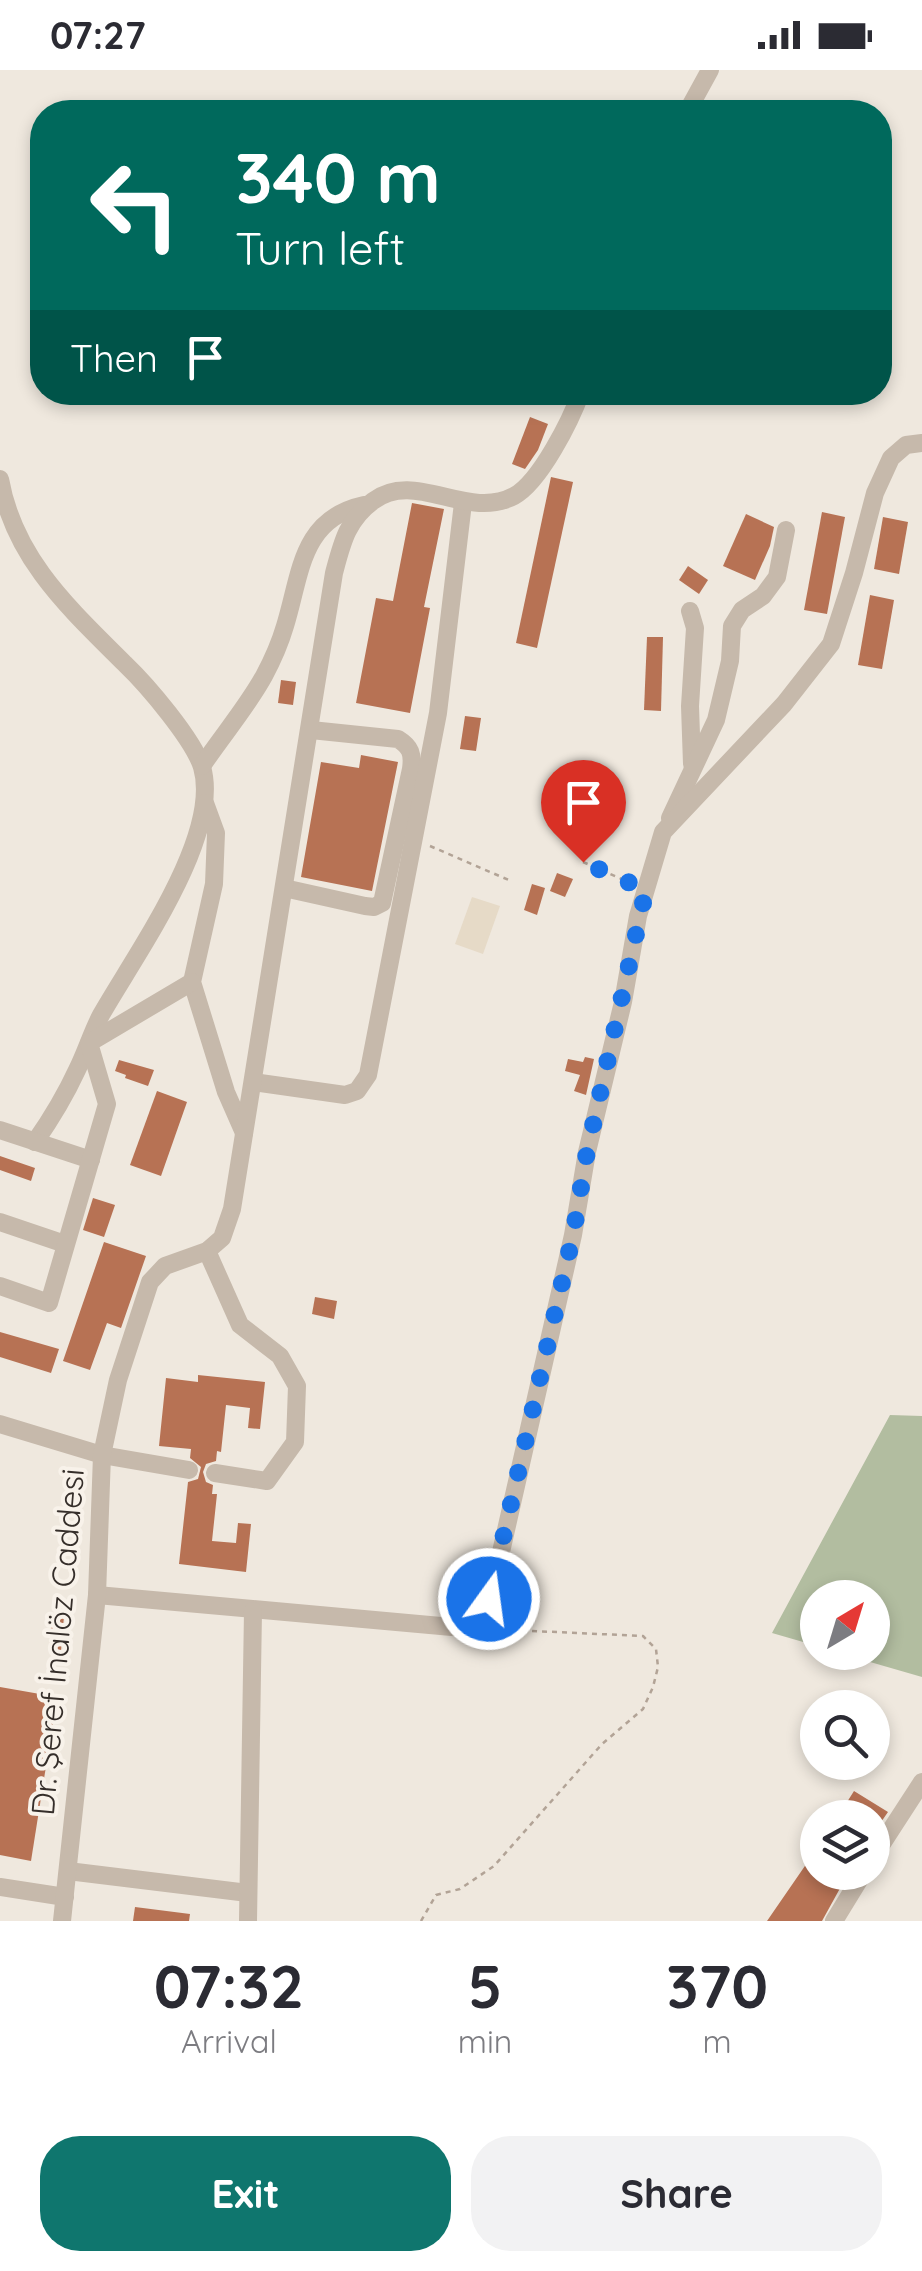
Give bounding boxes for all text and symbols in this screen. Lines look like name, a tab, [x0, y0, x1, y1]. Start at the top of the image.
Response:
text: 07:27	[50, 11, 146, 59]
text: 340 m	[235, 133, 441, 221]
icon: left	[70, 140, 200, 270]
text: Turn left	[235, 220, 405, 276]
icon: arrive	[178, 330, 233, 385]
text: Then	[70, 334, 158, 382]
pin	[541, 760, 626, 863]
icon: arrive	[556, 775, 611, 830]
street label: Dr. Şeref İnalöz Caddesi	[22, 1467, 92, 1817]
position arrow	[437, 1547, 541, 1651]
north arrow	[800, 1580, 890, 1670]
map controls	[800, 1580, 890, 1890]
button: search	[800, 1690, 890, 1780]
button: layers	[800, 1800, 890, 1890]
text: 07:32	[154, 1948, 304, 2023]
text: 5	[468, 1948, 502, 2023]
text: 370	[666, 1948, 768, 2023]
text: Arrival	[181, 2021, 277, 2061]
text: min	[458, 2021, 512, 2061]
text: m	[703, 2021, 732, 2061]
button: Exit	[40, 2136, 451, 2251]
button: Share	[471, 2136, 882, 2251]

